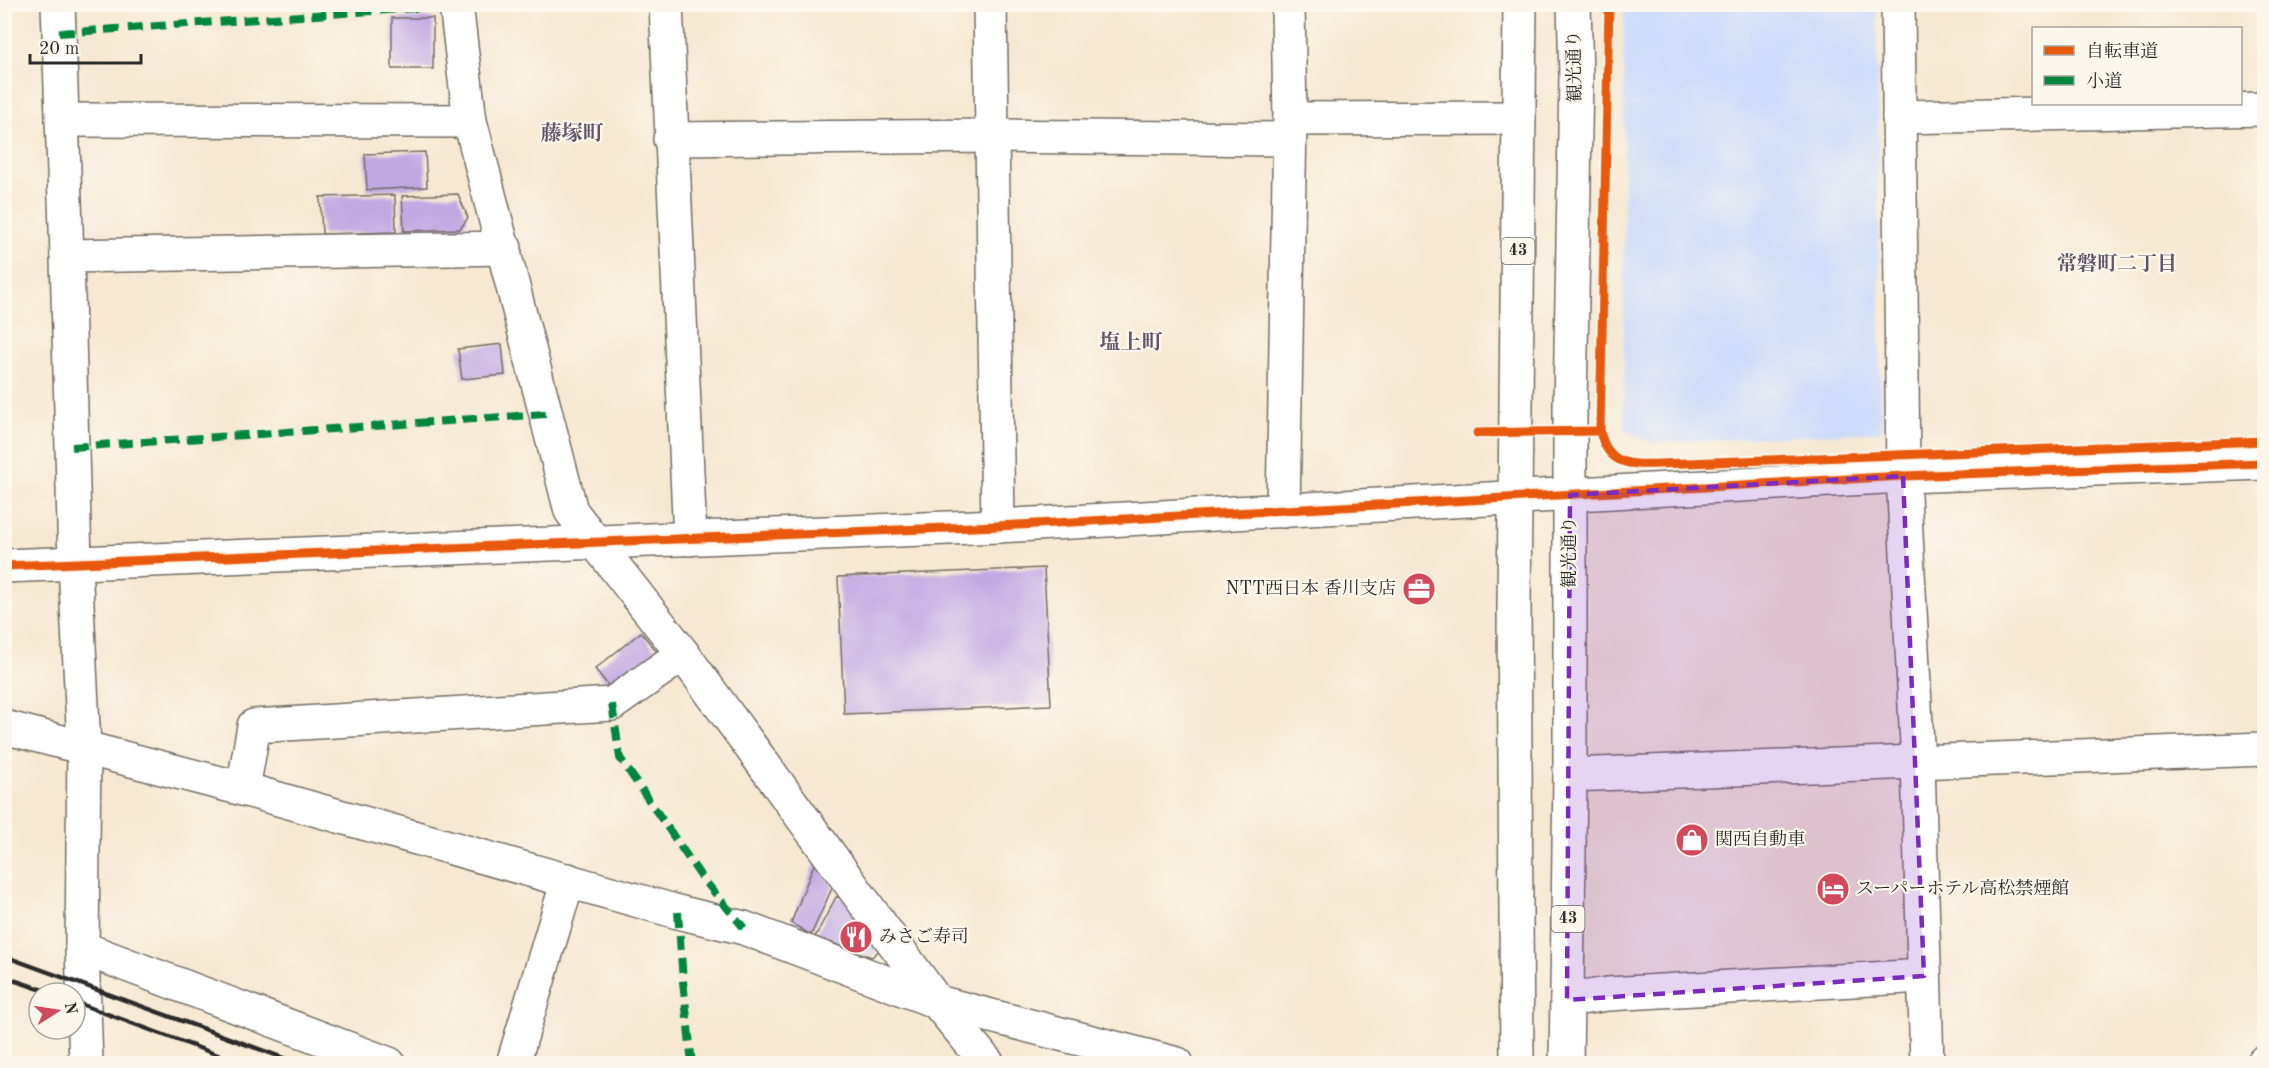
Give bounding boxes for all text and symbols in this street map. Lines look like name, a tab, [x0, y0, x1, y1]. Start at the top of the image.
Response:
scale bar	[30, 27, 141, 65]
legend	[2032, 27, 2242, 105]
street label: 観光通り	[1563, 30, 1585, 102]
text: 20 m	[39, 40, 79, 58]
text: 自転車道	[2086, 41, 2158, 61]
text: 小道	[2086, 71, 2122, 91]
district label: 藤塚町	[541, 122, 604, 145]
road number: 43	[1502, 238, 1534, 264]
district label: 常磐町二丁目	[2057, 253, 2177, 275]
district label: 塩上町	[1100, 331, 1163, 354]
street label: 観光通り	[1559, 516, 1579, 588]
office icon: NTT西日本 香川支店	[1401, 571, 1437, 607]
place label: NTT西日本 香川支店	[1225, 578, 1396, 598]
shop icon: 関西自動車	[1674, 822, 1710, 858]
place label: 関西自動車	[1715, 829, 1805, 849]
hotel icon: スーパーホテル高松禁煙館	[1815, 871, 1851, 907]
place label: スーパーホテル高松禁煙館	[1856, 878, 2069, 898]
road number: 43	[1552, 906, 1584, 932]
restaurant icon: みさご寿司	[838, 919, 874, 955]
place label: みさご寿司	[879, 926, 969, 946]
north arrow	[27, 981, 87, 1041]
text: N	[61, 1001, 79, 1017]

